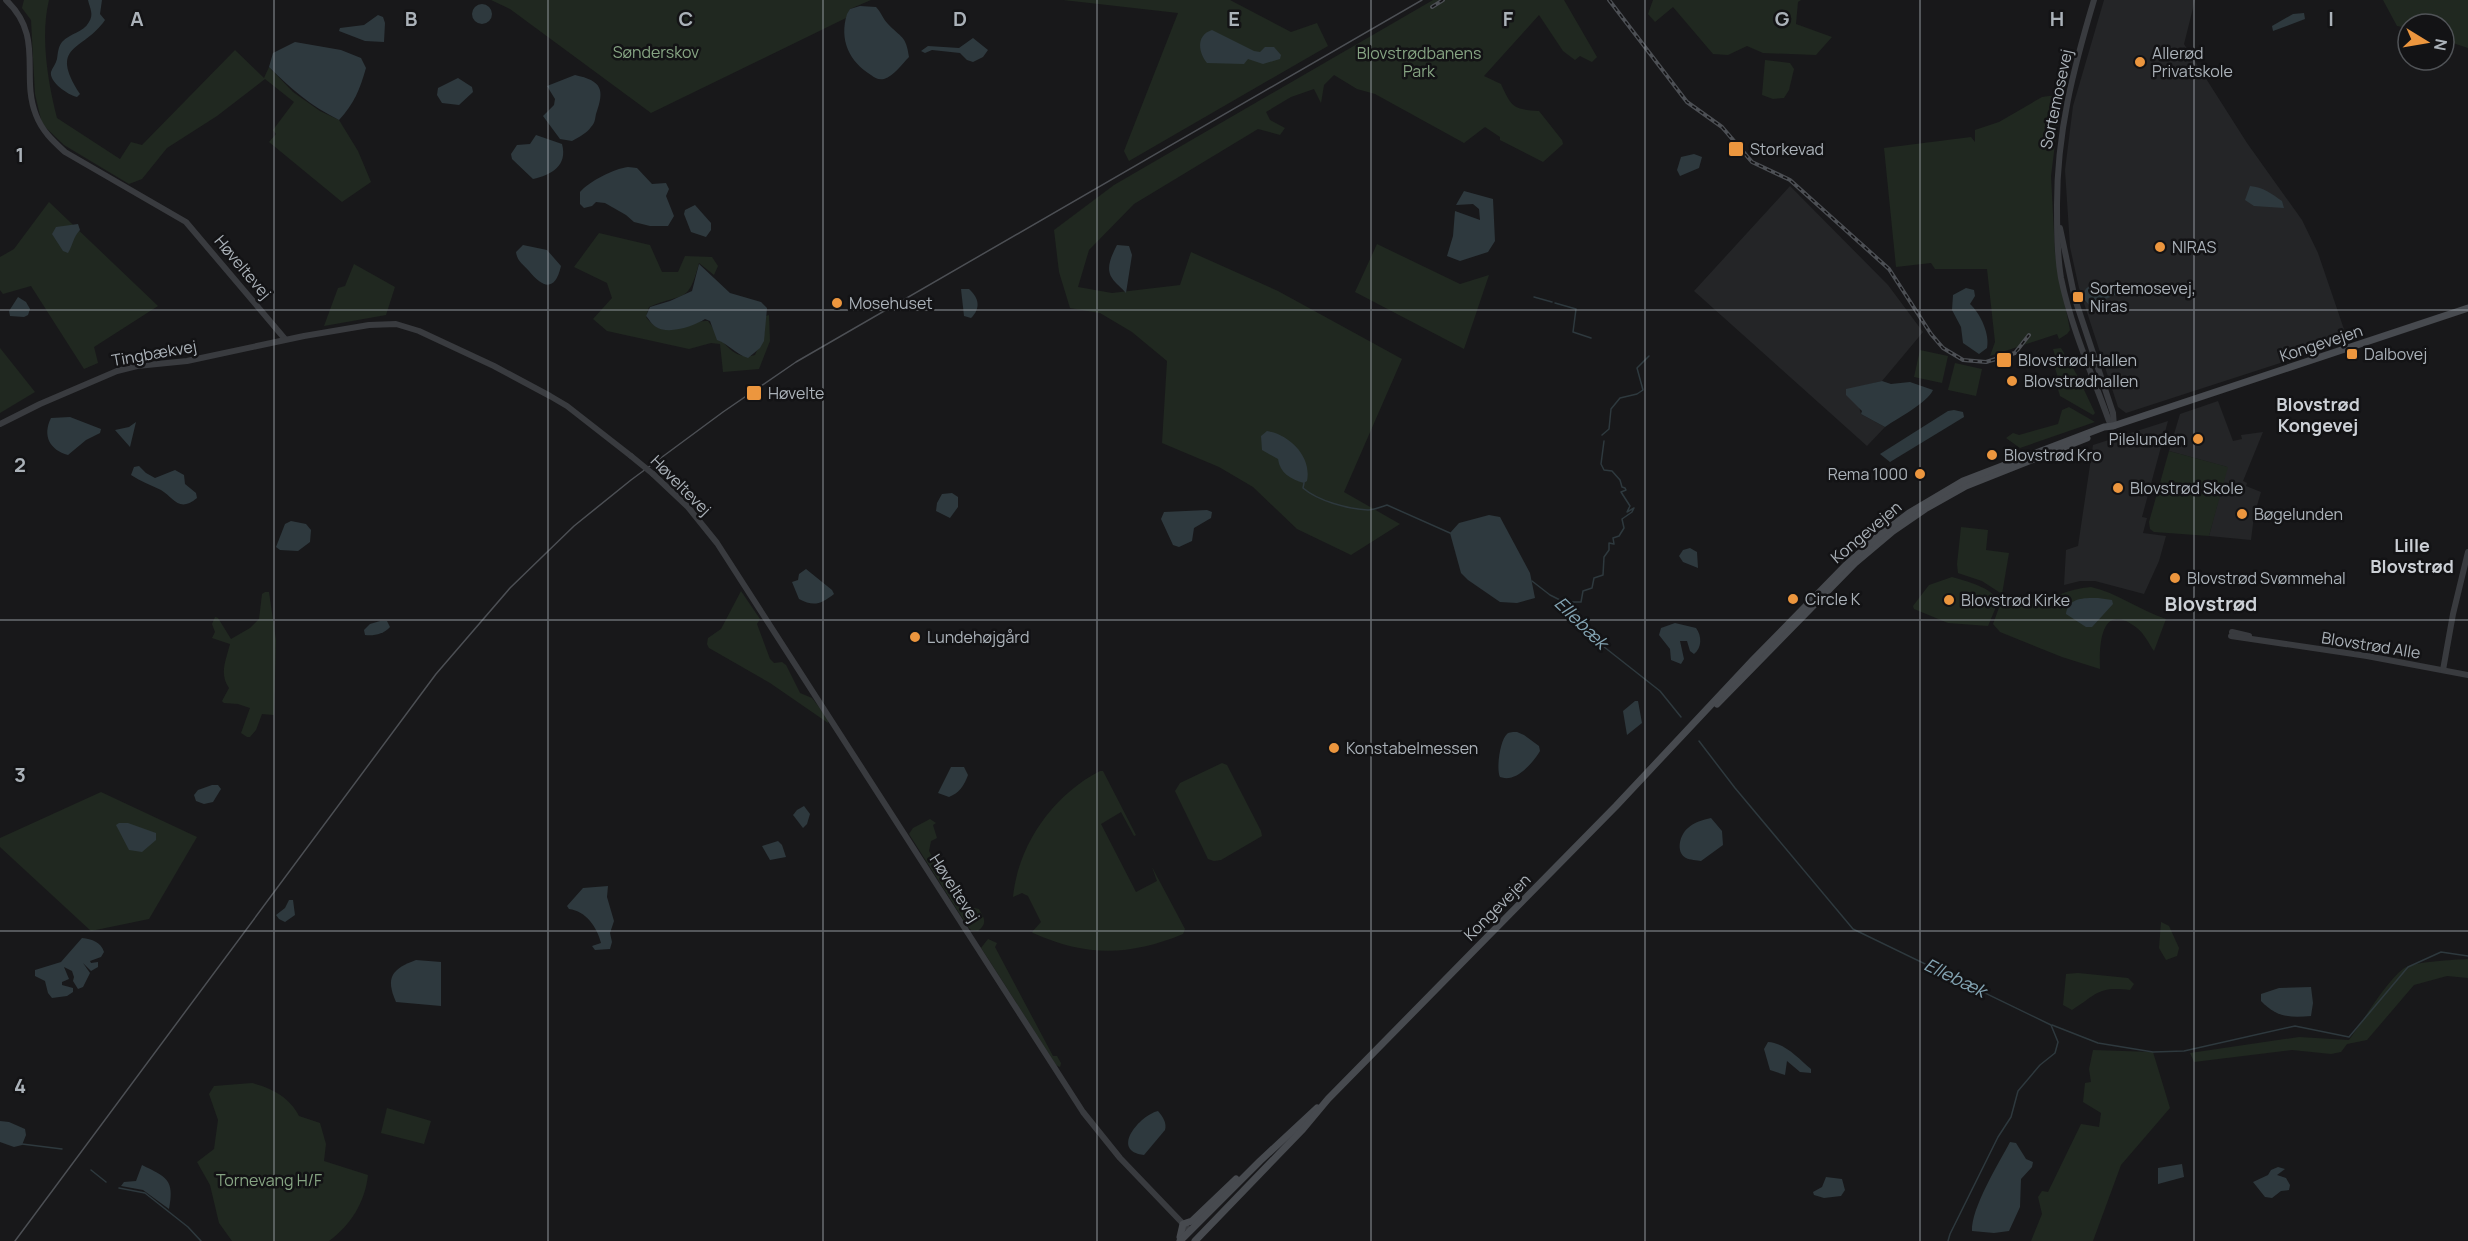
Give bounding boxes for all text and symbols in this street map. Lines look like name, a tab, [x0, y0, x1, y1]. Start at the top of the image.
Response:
text: A	[130, 5, 144, 32]
text: B	[405, 5, 418, 32]
text: C	[679, 5, 693, 32]
text: D	[953, 5, 967, 32]
text: E	[1228, 5, 1240, 32]
text: F	[1503, 5, 1514, 32]
text: G	[1775, 5, 1790, 32]
text: H	[2050, 5, 2064, 32]
text: I	[2328, 5, 2334, 32]
north arrow	[2396, 12, 2456, 72]
text: N	[2429, 37, 2453, 53]
park label: Sønderskov	[613, 41, 699, 63]
park label: Blovstrødbanens Park	[1357, 42, 1481, 82]
place label: Allerød Privatskole	[2152, 42, 2233, 82]
street label: Sortemosevej	[2035, 47, 2077, 151]
marker: Allerød Privatskole	[2133, 55, 2147, 69]
place label: Storkevad	[1750, 138, 1824, 160]
marker: Storkevad	[1727, 140, 1745, 158]
text: 1	[16, 141, 24, 168]
street label: Høveltevej	[210, 230, 276, 304]
place label: NIRAS	[2172, 236, 2217, 258]
marker: NIRAS	[2153, 240, 2167, 254]
place label: Sortemosevej, Niras	[2090, 277, 2196, 317]
marker: Sortemosevej, Niras	[2071, 290, 2085, 304]
place label: Mosehuset	[849, 292, 933, 314]
marker: Mosehuset	[830, 296, 844, 310]
street label: Kongevejen	[2277, 319, 2365, 367]
street label: Tingbækvej	[110, 335, 198, 371]
place label: Dalbovej	[2364, 343, 2427, 365]
marker: Dalbovej	[2345, 347, 2359, 361]
place label: Blovstrød Hallen	[2018, 349, 2137, 371]
marker: Blovstrød Hallen	[1995, 351, 2013, 369]
place label: Blovstrødhallen	[2024, 370, 2138, 392]
marker: Blovstrødhallen	[2005, 374, 2019, 388]
place label: Høvelte	[768, 382, 824, 404]
marker: Høvelte	[745, 384, 763, 402]
district label: Blovstrød Kongevej	[2276, 392, 2360, 437]
place label: Pilelunden	[2109, 428, 2186, 450]
marker: Pilelunden	[2191, 432, 2205, 446]
place label: Blovstrød Kro	[2004, 444, 2102, 466]
marker: Blovstrød Kro	[1985, 448, 1999, 462]
street label: Høveltevej	[646, 450, 716, 520]
text: 2	[14, 451, 26, 478]
place label: Rema 1000	[1828, 463, 1908, 485]
marker: Rema 1000	[1913, 467, 1927, 481]
place label: Blovstrød Skole	[2130, 477, 2243, 499]
marker: Blovstrød Skole	[2111, 481, 2125, 495]
street label: Kongevejen	[1826, 496, 1906, 568]
place label: Bøgelunden	[2254, 503, 2343, 525]
marker: Bøgelunden	[2235, 507, 2249, 521]
district label: Lille Blovstrød	[2370, 533, 2454, 578]
place label: Blovstrød Svømmehal	[2187, 567, 2346, 589]
marker: Blovstrød Svømmehal	[2168, 571, 2182, 585]
place label: Circle K	[1805, 588, 1861, 610]
place label: Blovstrød Kirke	[1961, 589, 2070, 611]
district label: Blovstrød	[2165, 590, 2257, 617]
water label: Ellebæk	[1550, 591, 1616, 656]
marker: Circle K	[1786, 592, 1800, 606]
marker: Blovstrød Kirke	[1942, 593, 1956, 607]
place label: Lundehøjgård	[927, 626, 1029, 648]
street label: Blovstrød Alle	[2320, 626, 2422, 664]
marker: Lundehøjgård	[908, 630, 922, 644]
place label: Konstabelmessen	[1346, 737, 1478, 759]
marker: Konstabelmessen	[1327, 741, 1341, 755]
text: 3	[14, 761, 26, 788]
street label: Høveltevej	[925, 850, 985, 926]
street label: Kongevejen	[1459, 869, 1535, 945]
water label: Ellebæk	[1921, 952, 1993, 1004]
text: 4	[14, 1072, 26, 1099]
park label: Tornevang H/F	[216, 1169, 322, 1191]

